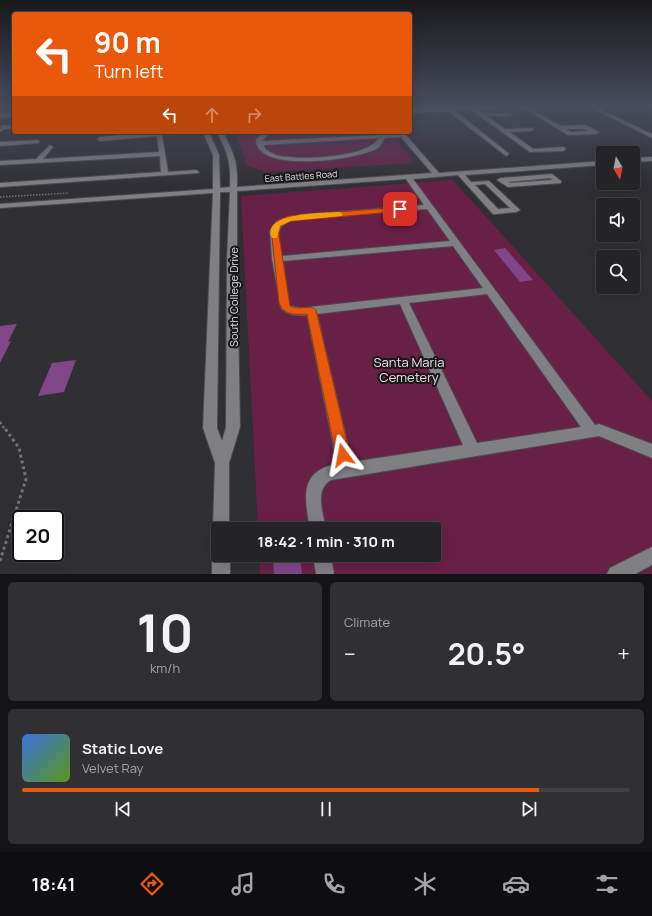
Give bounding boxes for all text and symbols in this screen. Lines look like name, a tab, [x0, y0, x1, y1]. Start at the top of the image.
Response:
text: 90 m	[94, 23, 161, 61]
icon: left	[28, 28, 80, 80]
text: Turn left	[94, 59, 164, 83]
icon: left	[159, 104, 181, 126]
icon: ahead	[201, 104, 223, 126]
icon: right	[243, 104, 265, 126]
north arrow	[596, 146, 640, 190]
map controls	[596, 146, 640, 294]
street label: East Battles Road	[264, 167, 338, 185]
pin	[383, 192, 417, 226]
icon: arrive	[389, 198, 411, 220]
button: sound	[596, 198, 640, 242]
street label: South College Drive	[226, 247, 241, 347]
button: search	[596, 250, 640, 294]
park label: Santa Maria Cemetery	[373, 353, 445, 386]
position arrow	[322, 434, 364, 476]
speed limit sign: 20	[12, 510, 64, 562]
text: 18:42 · 1 min · 310 m	[257, 531, 395, 552]
text: 10	[137, 597, 194, 668]
text: Climate	[344, 613, 390, 631]
text: 20.5°	[448, 633, 526, 674]
text: −	[344, 639, 356, 669]
text: +	[617, 639, 630, 669]
text: km/h	[150, 659, 180, 677]
text: Static Love	[82, 738, 163, 759]
text: Velvet Ray	[82, 759, 143, 777]
icon: previous	[112, 798, 134, 820]
icon: pause	[315, 798, 337, 820]
icon: next	[518, 798, 540, 820]
icon: directions	[138, 870, 166, 898]
icon: music	[229, 870, 257, 898]
icon: phone	[320, 870, 348, 898]
icon: climate	[411, 870, 439, 898]
icon: car	[502, 870, 530, 898]
icon: filters	[593, 870, 621, 898]
text: 18:41	[31, 872, 75, 896]

